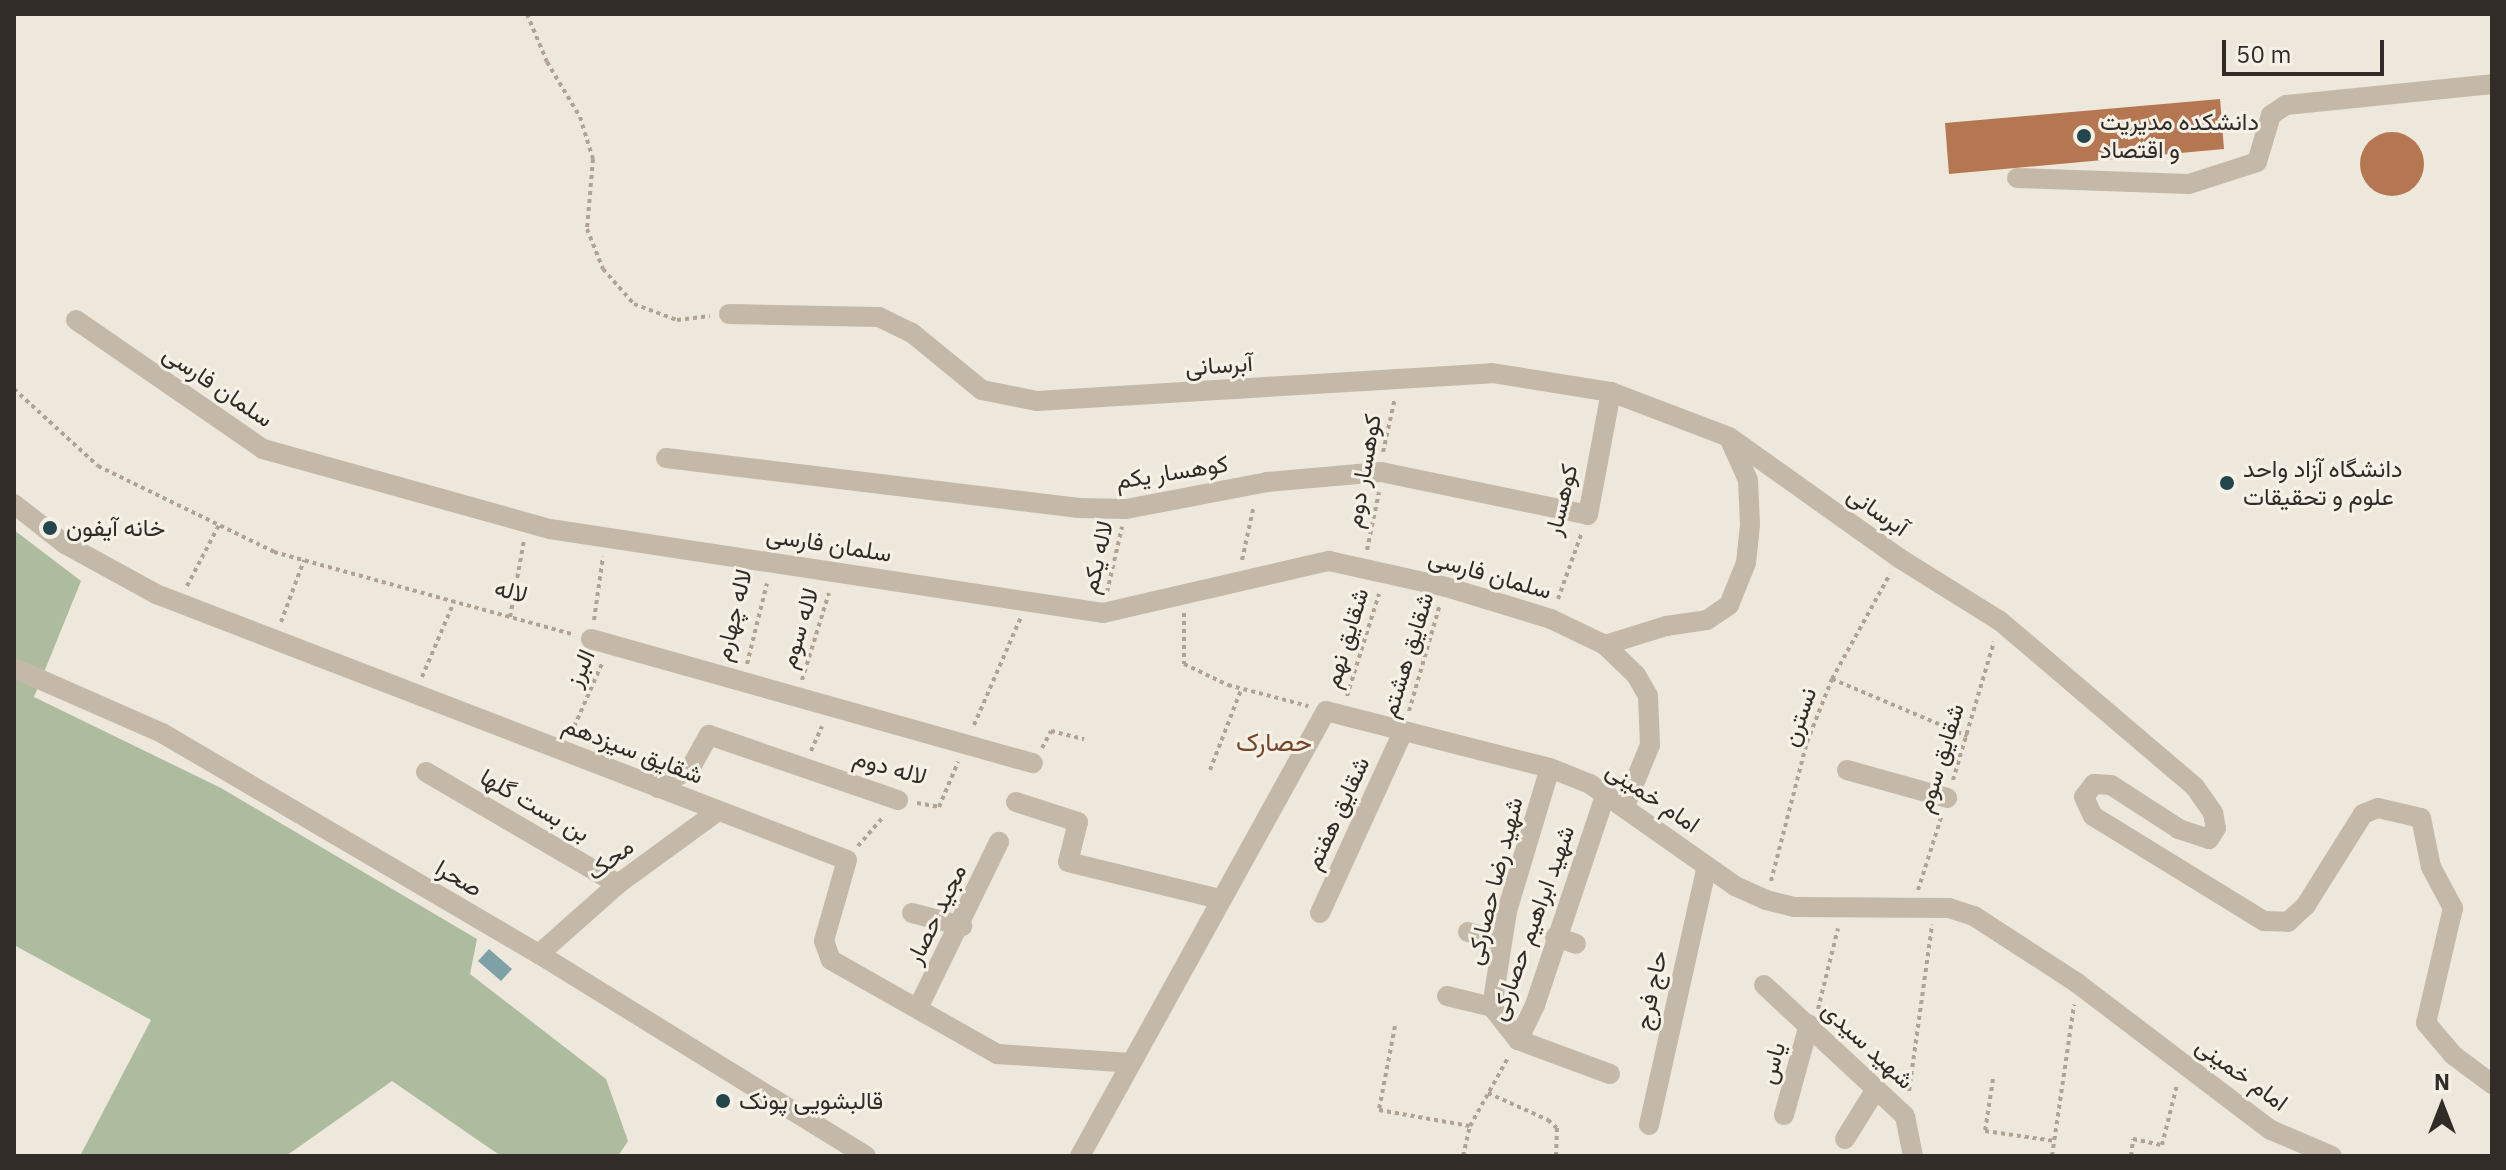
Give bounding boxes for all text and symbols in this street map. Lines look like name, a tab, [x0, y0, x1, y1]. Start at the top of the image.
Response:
scale bar	[2226, 24, 2388, 74]
text: 50 m	[2236, 38, 2291, 70]
place label: دانشکده مدیریت و اقتصاد	[2100, 108, 2259, 164]
marker: دانشکده مدیریت و اقتصاد	[2075, 127, 2093, 145]
street label: سلمان فارسی	[157, 339, 279, 433]
street label: آبرسانی	[1184, 348, 1254, 382]
street label: کوهسار دوم	[1339, 412, 1387, 530]
street label: کوهسار یکم	[1114, 449, 1230, 495]
place label: دانشگاه آزاد واحد علوم و تحقیقات	[2243, 455, 2402, 511]
street label: کوهسار	[1538, 461, 1584, 539]
marker: دانشگاه آزاد واحد علوم و تحقیقات	[2218, 474, 2236, 492]
street label: آبرسانی	[1842, 480, 1914, 542]
place label: خانه آیفون	[66, 514, 165, 542]
street label: لاله یکم	[1075, 518, 1119, 596]
marker: خانه آیفون	[41, 519, 59, 537]
street label: سلمان فارسی	[764, 520, 894, 568]
street label: سلمان فارسی	[1425, 543, 1555, 605]
street label: لاله چهارم	[708, 566, 758, 664]
street label: لاله	[491, 573, 531, 609]
street label: لاله سوم	[773, 584, 825, 672]
street label: شقایق نهم	[1317, 585, 1375, 691]
street label: شقایق هشتم	[1374, 589, 1440, 721]
street label: البرز	[559, 645, 601, 691]
street label: نسترن	[1776, 684, 1822, 750]
street label: شقایق سوم	[1910, 700, 1970, 816]
street label: شقایق سیزدهم	[559, 710, 707, 790]
district label: حصارک	[1236, 726, 1312, 758]
street label: لاله دوم	[850, 743, 930, 791]
street label: شقایق هفتم	[1298, 752, 1376, 874]
street label: امام خمینی	[1601, 755, 1705, 839]
street label: بن بست گلها	[475, 762, 595, 848]
street label: شهید رضا حصارکی	[1459, 794, 1529, 968]
street label: شهید ابراهیم حصارکی	[1483, 822, 1581, 1024]
street label: محک	[581, 832, 639, 886]
street label: صحرا	[430, 853, 488, 903]
street label: مجید حصار	[899, 859, 973, 969]
street label: حاج فرج	[1629, 948, 1673, 1032]
street label: شهید سیدی	[1816, 995, 1920, 1095]
street label: امام خمینی	[2190, 1031, 2294, 1117]
street label: یاس	[1753, 1039, 1791, 1087]
north arrow	[2402, 1066, 2482, 1146]
text: N	[2434, 1067, 2450, 1096]
place label: قالبشویی پونک	[739, 1087, 883, 1115]
marker: قالبشویی پونک	[714, 1092, 732, 1110]

